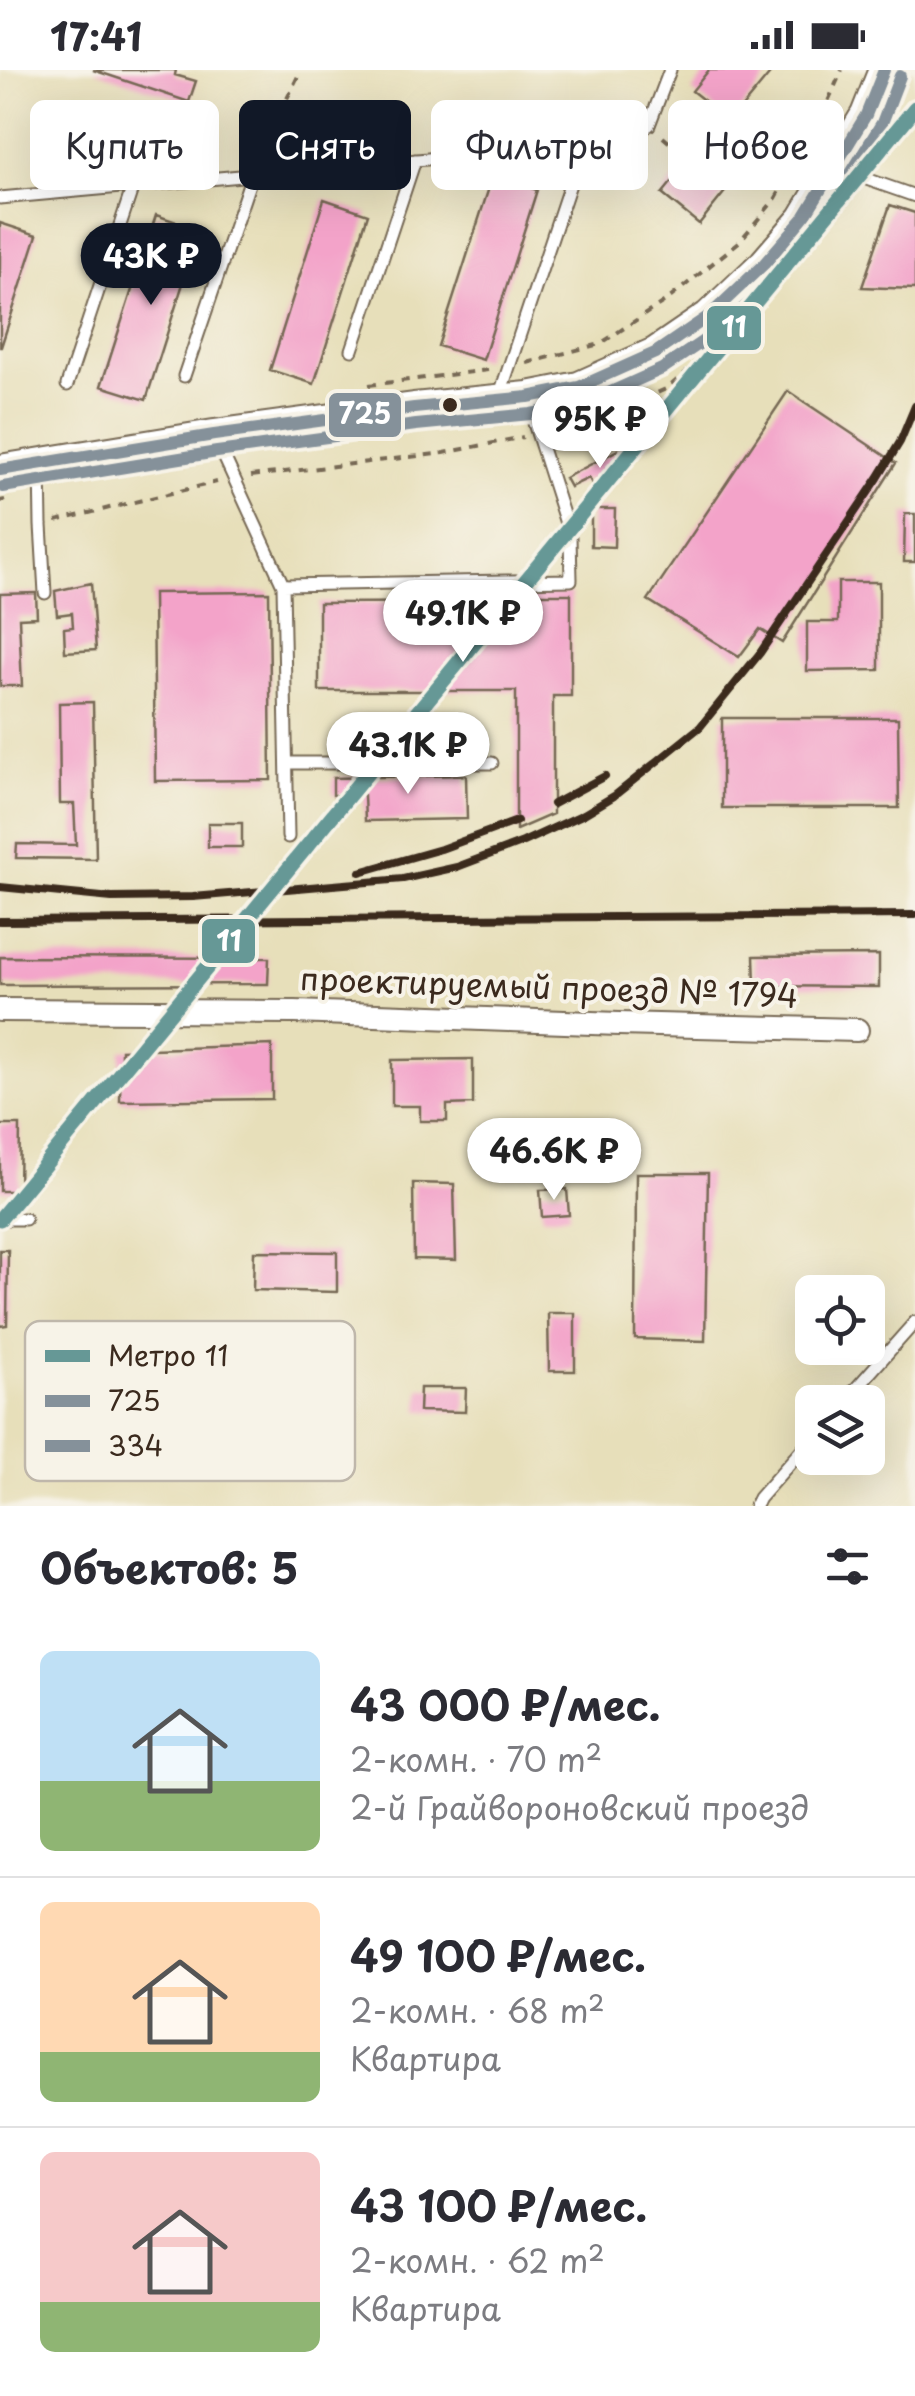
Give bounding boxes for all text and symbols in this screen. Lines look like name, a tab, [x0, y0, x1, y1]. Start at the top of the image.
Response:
text: 17:41	[50, 7, 142, 64]
chip: Купить	[30, 100, 219, 190]
chip: Снять	[239, 100, 411, 190]
chip: Фильтры	[431, 100, 648, 190]
chip: Новое	[668, 100, 844, 190]
pin: 43K ₽	[81, 223, 221, 308]
text: 43K ₽	[103, 231, 199, 279]
line badge: 11	[705, 304, 763, 352]
text: 11	[721, 304, 747, 347]
pin: 95K ₽	[530, 386, 670, 471]
line badge: 725	[327, 391, 403, 439]
text: 725	[338, 391, 392, 434]
text: 95K ₽	[554, 394, 646, 442]
unlabelled marker	[440, 395, 460, 415]
pin: 49.1K ₽	[371, 580, 555, 665]
text: 49.1K ₽	[405, 588, 521, 636]
pin: 43.1K ₽	[316, 712, 500, 797]
text: 43.1K ₽	[349, 720, 467, 768]
line badge: 11	[200, 917, 257, 965]
text: 11	[216, 918, 242, 961]
street label: проектируемый проезд № 1794	[299, 953, 799, 1019]
pin: 46.6K ₽	[462, 1118, 646, 1203]
text: 46.6K ₽	[489, 1126, 619, 1174]
map controls	[795, 1275, 885, 1475]
button: locate	[795, 1275, 885, 1365]
legend	[25, 1321, 355, 1481]
text: Метро 11	[108, 1333, 228, 1376]
text: 725	[108, 1378, 161, 1421]
button: layers	[795, 1385, 885, 1475]
text: 334	[108, 1423, 163, 1466]
text: Объектов: 5	[40, 1535, 299, 1598]
icon: filters	[820, 1539, 875, 1594]
text: 43 000 ₽/мес.	[350, 1672, 661, 1735]
icon: home	[120, 1691, 240, 1811]
text: 2-комн. · 70 m²	[350, 1735, 602, 1783]
text: 2-й Грайвороновский проезд	[350, 1783, 809, 1831]
text: 49 100 ₽/мес.	[350, 1923, 646, 1986]
icon: home	[120, 1942, 240, 2062]
text: 2-комн. · 68 m²	[350, 1986, 605, 2034]
text: Квартира	[350, 2034, 501, 2082]
text: 43 100 ₽/мес.	[350, 2173, 647, 2236]
icon: home	[120, 2192, 240, 2312]
text: 2-комн. · 62 m²	[350, 2236, 605, 2284]
text: Квартира	[350, 2284, 501, 2332]

